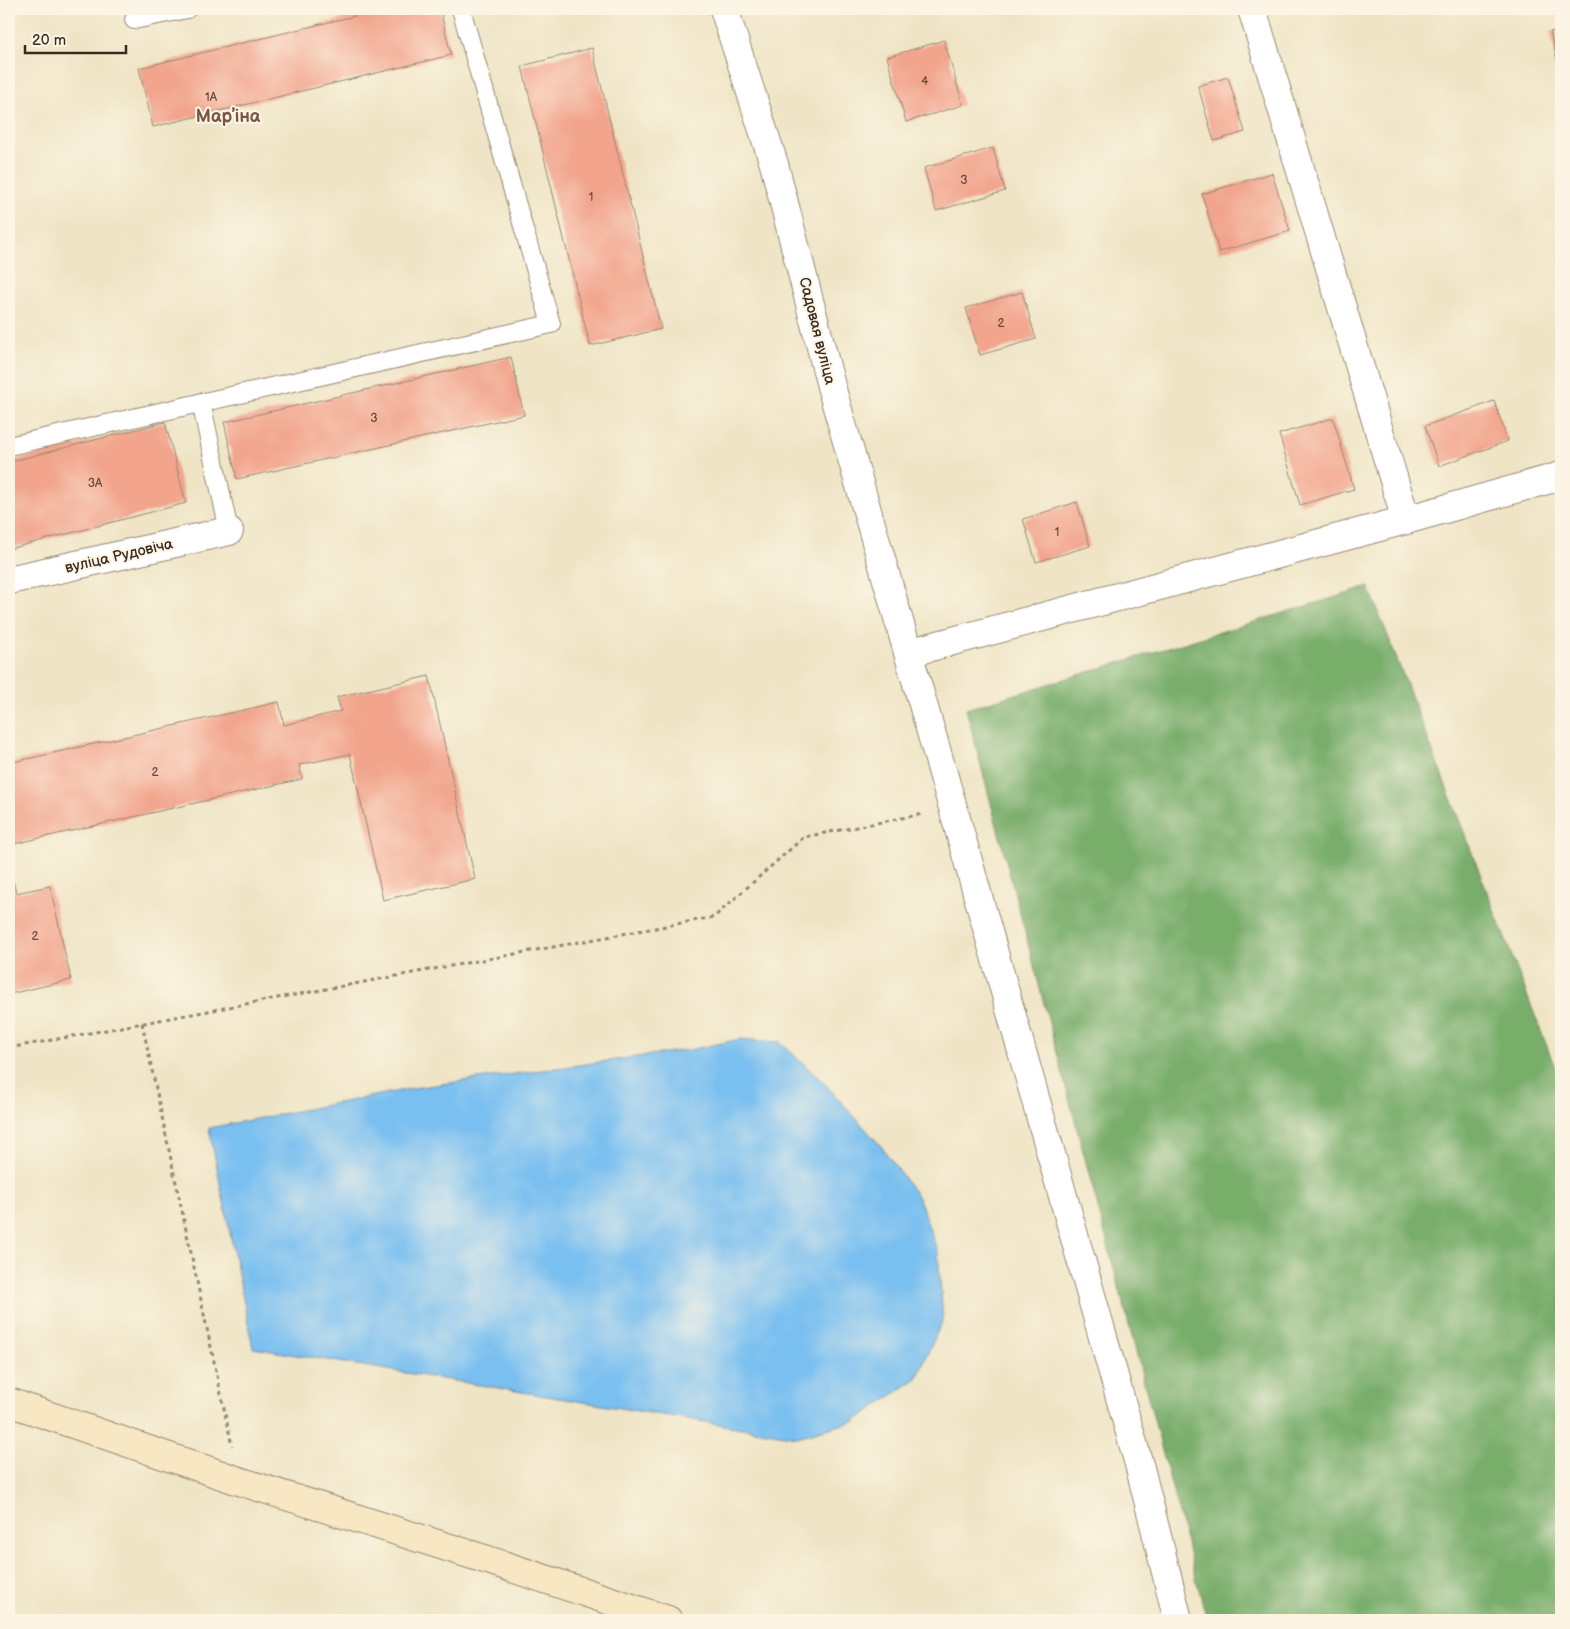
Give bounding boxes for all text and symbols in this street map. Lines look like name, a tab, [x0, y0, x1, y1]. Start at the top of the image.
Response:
scale bar	[25, 22, 126, 54]
text: 20 m	[32, 31, 66, 50]
house number: 4	[921, 74, 929, 89]
house number: 1А	[205, 90, 218, 105]
district label: Марʼіна	[196, 106, 261, 127]
house number: 3	[960, 173, 968, 188]
house number: 1	[589, 190, 593, 205]
street label: Садовая вуліца	[795, 275, 840, 387]
house number: 2	[997, 316, 1005, 331]
house number: 3	[370, 411, 378, 426]
house number: 3А	[88, 476, 103, 491]
house number: 1	[1055, 525, 1059, 540]
street label: вуліца Рудовіча	[63, 534, 175, 578]
house number: 2	[151, 765, 159, 780]
house number: 2	[31, 929, 39, 944]

